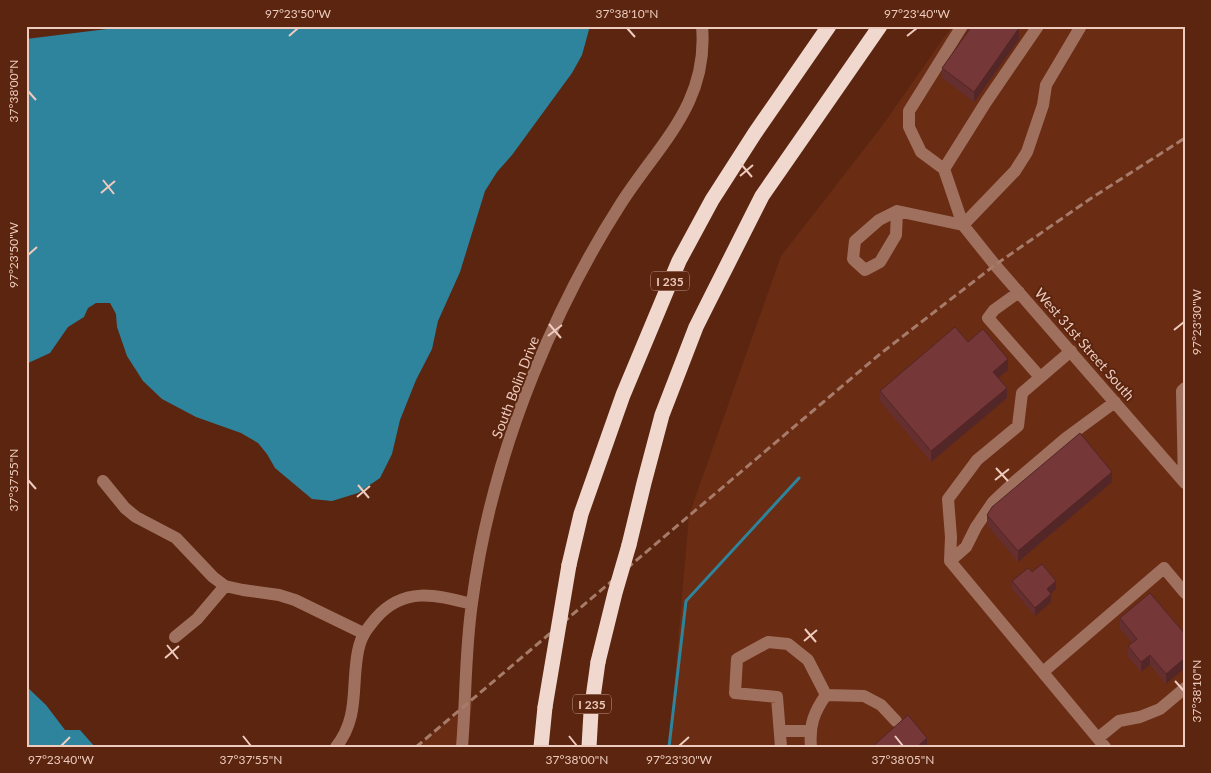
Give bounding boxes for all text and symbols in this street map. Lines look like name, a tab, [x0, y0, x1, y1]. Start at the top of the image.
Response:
text: 97°23'50"W	[265, 6, 332, 21]
text: 37°38'10"N	[596, 6, 658, 21]
text: 97°23'40"W	[884, 6, 951, 21]
text: 37°38'00"N	[6, 60, 21, 122]
text: 97°23'50"W	[6, 221, 21, 288]
road number: I 235	[651, 272, 689, 290]
street label: West 31st Street South	[1032, 284, 1138, 404]
text: 97°23'30"W	[1189, 288, 1204, 355]
street label: South Bolin Drive	[488, 334, 542, 440]
text: 37°37'55"N	[6, 449, 21, 511]
text: 37°38'10"N	[1189, 660, 1204, 722]
road number: I 235	[573, 694, 611, 714]
text: 97°23'40"W	[28, 752, 95, 767]
text: 37°37'55"N	[220, 752, 282, 767]
text: 37°38'00"N	[546, 752, 608, 767]
text: 97°23'30"W	[646, 752, 713, 767]
text: 37°38'05"N	[872, 752, 934, 767]

